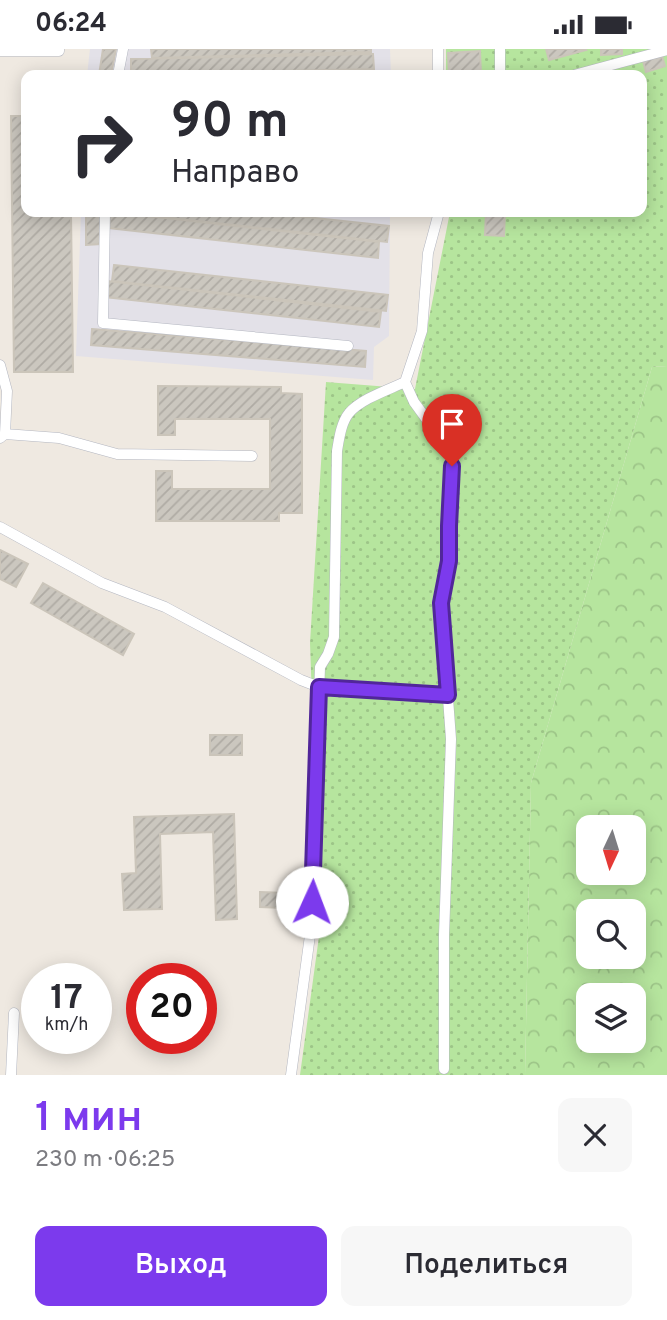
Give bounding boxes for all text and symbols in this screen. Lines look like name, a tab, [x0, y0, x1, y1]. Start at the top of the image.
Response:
text: 06:24	[35, 8, 107, 41]
text: 90 m	[171, 93, 289, 155]
icon: right	[56, 98, 147, 189]
text: Направо	[171, 154, 299, 194]
pin	[422, 394, 482, 466]
icon: arrive	[433, 405, 471, 443]
north arrow	[576, 815, 646, 885]
map controls	[576, 815, 646, 1053]
position arrow	[275, 865, 349, 939]
button: search	[576, 899, 646, 969]
speed limit sign: 20	[126, 963, 217, 1054]
text: 17	[50, 977, 83, 1021]
button: layers	[576, 983, 646, 1053]
text: km/h	[45, 1014, 88, 1037]
text: 1 мин	[35, 1093, 142, 1146]
button: close	[558, 1098, 632, 1172]
text: 230 m · 06:25	[35, 1146, 175, 1175]
button: Выход	[35, 1226, 327, 1306]
button: Поделиться	[341, 1226, 632, 1306]

